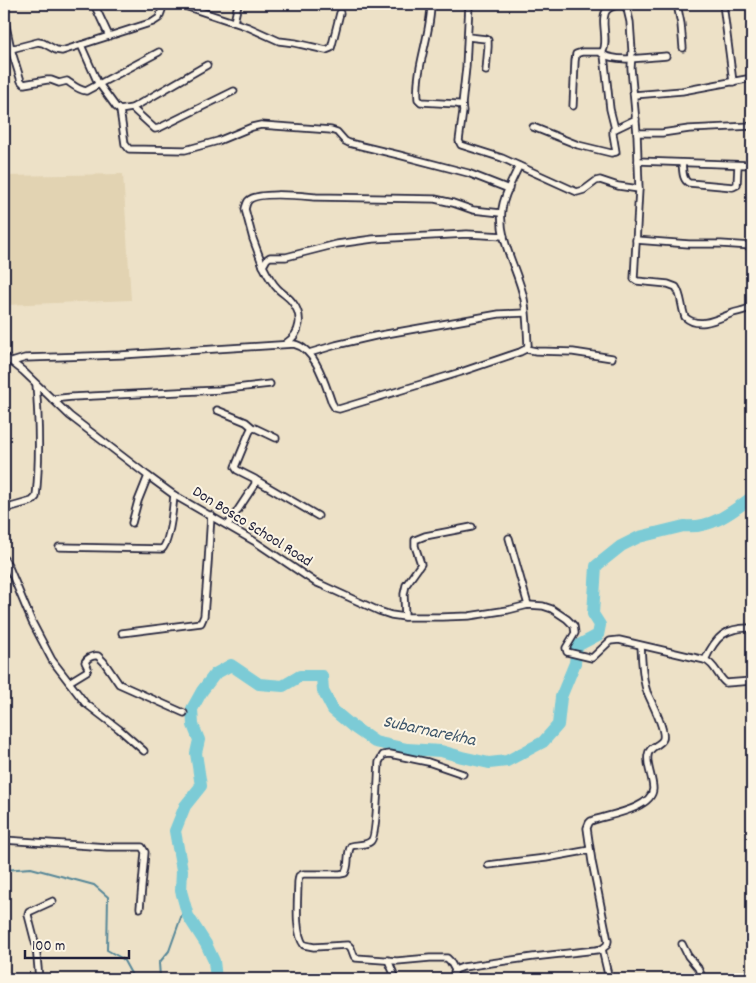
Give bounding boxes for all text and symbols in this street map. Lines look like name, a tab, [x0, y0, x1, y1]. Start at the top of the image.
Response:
street label: Don Bosco School Road	[188, 481, 316, 573]
water label: Subarnarekha	[380, 710, 479, 754]
scale bar	[25, 928, 129, 960]
text: 100 m	[32, 936, 65, 958]

